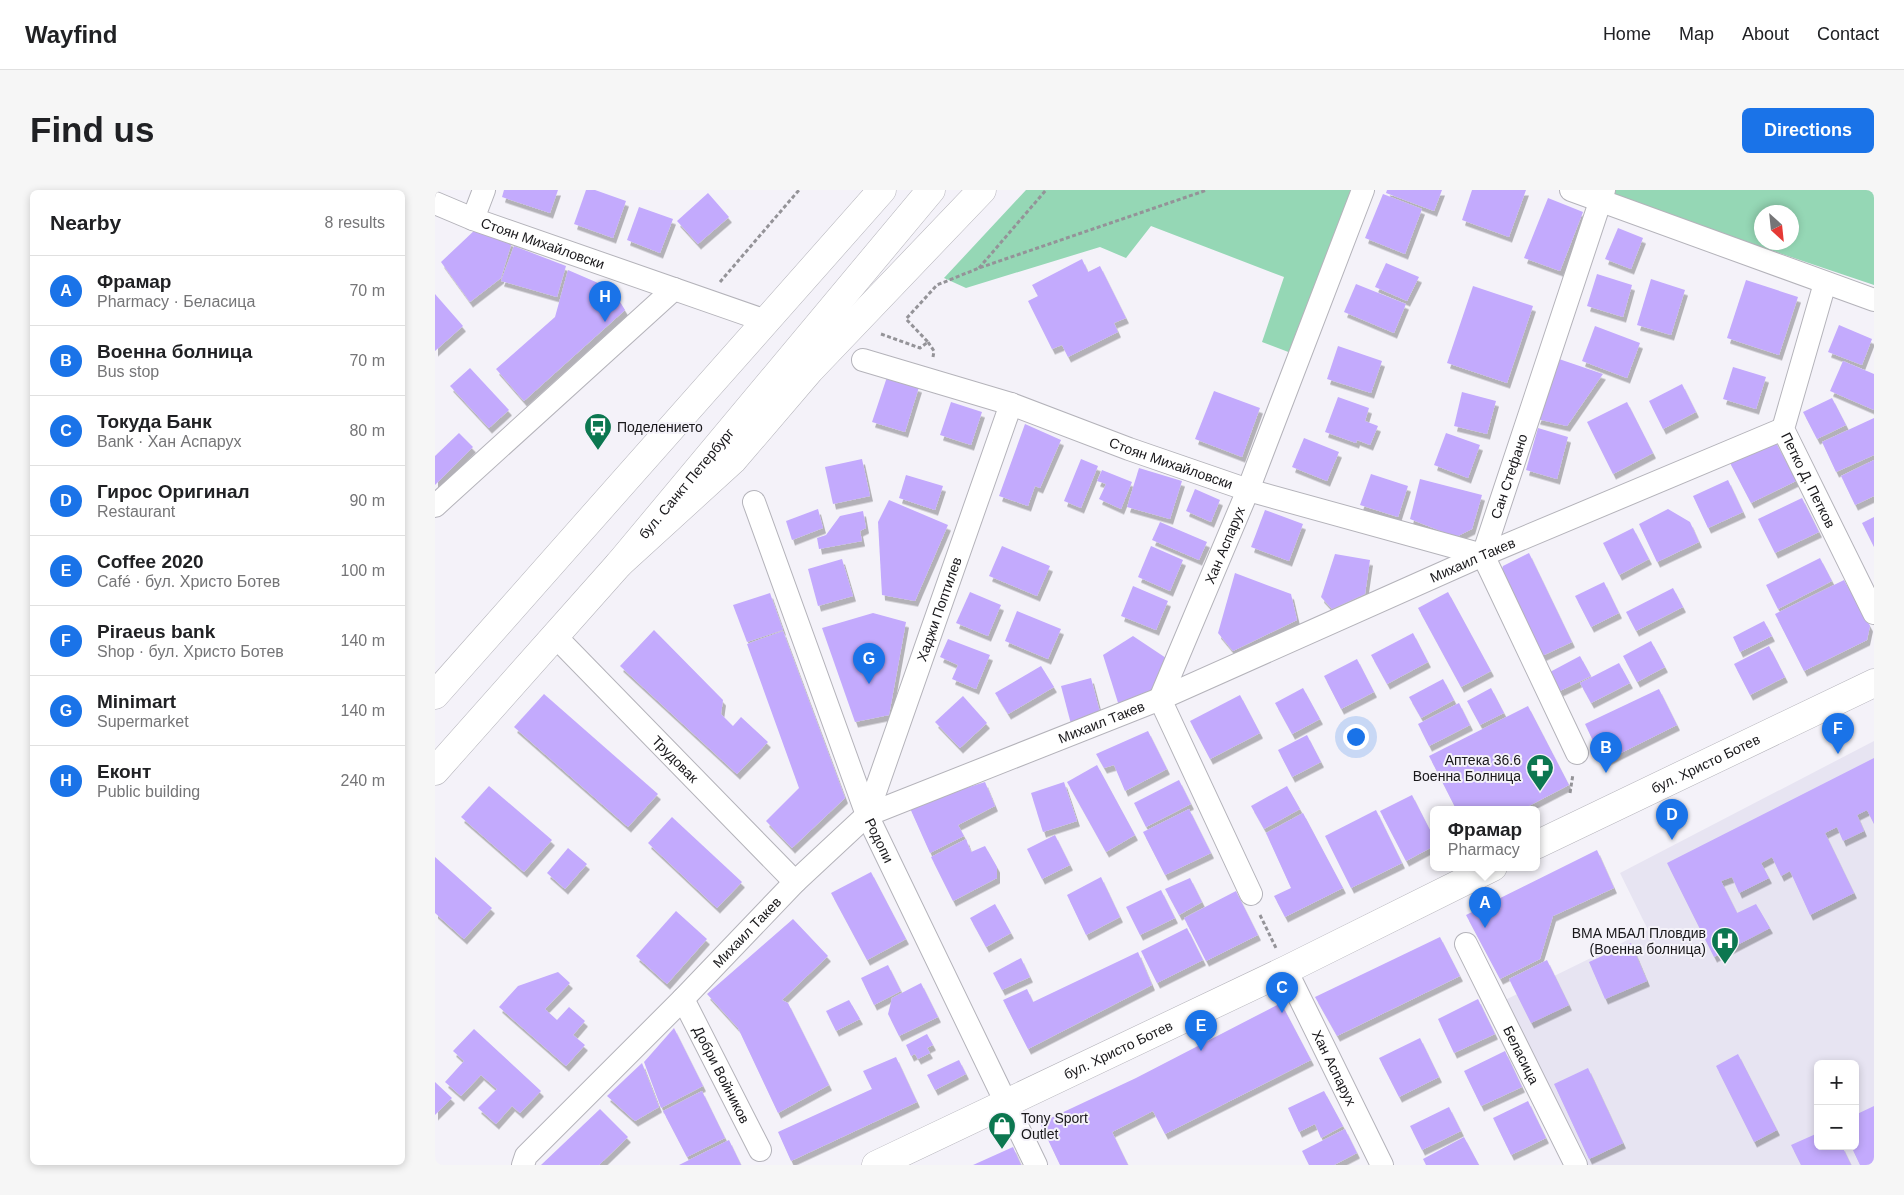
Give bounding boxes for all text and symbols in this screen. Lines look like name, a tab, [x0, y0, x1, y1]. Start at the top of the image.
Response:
text: Wayfind	[25, 21, 117, 48]
text: Home	[1603, 24, 1651, 44]
text: Map	[1679, 24, 1714, 44]
text: About	[1742, 24, 1789, 44]
text: Contact	[1817, 24, 1879, 44]
button: Directions	[1742, 108, 1874, 153]
text: Find us	[30, 110, 154, 149]
north arrow	[1754, 205, 1799, 250]
text: Nearby	[50, 211, 121, 234]
text: 8 results	[325, 214, 385, 231]
street label: Стоян Михайловски	[479, 214, 607, 272]
text: Фрамар	[97, 271, 171, 292]
pin: H	[589, 281, 621, 322]
text: A	[60, 282, 72, 299]
text: 70 m	[349, 282, 385, 299]
text: Pharmacy · Беласица	[97, 293, 255, 310]
text: Военна болница	[97, 341, 252, 362]
text: B	[60, 352, 72, 369]
text: 70 m	[349, 352, 385, 369]
text: Bus stop	[97, 363, 159, 380]
text: Токуда Банк	[97, 411, 212, 432]
bus stop icon: Поделението	[583, 412, 613, 451]
place label: Поделението	[617, 419, 703, 435]
text: C	[60, 422, 72, 439]
text: 80 m	[349, 422, 385, 439]
street label: бул. Санкт Петербург	[635, 425, 737, 542]
street label: Петко Д. Петков	[1778, 430, 1839, 531]
street label: Сан Стефано	[1488, 432, 1531, 521]
text: Bank · Хан Аспарух	[97, 433, 242, 450]
street label: Стоян Михайловски	[1107, 434, 1235, 492]
text: Гирос Оригинал	[97, 481, 250, 502]
text: D	[60, 492, 72, 509]
text: 90 m	[349, 492, 385, 509]
text: Restaurant	[97, 503, 175, 520]
street label: Хан Аспарух	[1201, 504, 1248, 586]
street label: Михаил Такев	[1427, 534, 1517, 586]
text: Coffee 2020	[97, 551, 204, 572]
street label: Хаджи Поптилев	[913, 555, 965, 664]
text: E	[61, 562, 71, 579]
text: 100 m	[341, 562, 385, 579]
text: Café · бул. Христо Ботев	[97, 573, 280, 590]
text: Piraeus bank	[97, 621, 215, 642]
text: F	[61, 632, 71, 649]
text: 140 m	[341, 632, 385, 649]
text: Shop · бул. Христо Ботев	[97, 643, 284, 660]
pin: G	[853, 643, 885, 684]
text: Minimart	[97, 691, 176, 712]
street label: Михаил Такев	[1056, 698, 1147, 746]
text: G	[60, 702, 72, 719]
text: 140 m	[341, 702, 385, 719]
text: Supermarket	[97, 713, 189, 730]
pin: F	[1822, 713, 1854, 754]
your location	[1343, 724, 1369, 750]
street label: бул. Христо Ботев	[1649, 731, 1762, 797]
street label: Трудовак	[649, 732, 702, 786]
pin: B	[1590, 732, 1622, 773]
place label: Аптека 36.6 Военна Болница	[1413, 752, 1521, 784]
pharmacy icon: Аптека 36.6 Военна Болница	[1525, 753, 1555, 792]
text: Еконт	[97, 761, 151, 782]
text: H	[60, 772, 72, 789]
text: 240 m	[341, 772, 385, 789]
text: Public building	[97, 783, 200, 800]
pin: D	[1656, 799, 1688, 840]
popup	[1430, 806, 1540, 871]
street label: Родопи	[862, 816, 897, 865]
text: Фрамар	[1448, 819, 1522, 840]
text: Pharmacy	[1448, 841, 1520, 858]
pin: A	[1469, 887, 1501, 928]
street label: Михаил Такев	[710, 894, 784, 971]
place label: ВМА МБАЛ Пловдив (Военна болница)	[1572, 925, 1706, 957]
hospital icon: ВМА МБАЛ Пловдив (Военна болница)	[1710, 926, 1740, 965]
pin: C	[1266, 972, 1298, 1013]
pin: E	[1185, 1010, 1217, 1051]
street label: бул. Христо Ботев	[1061, 1017, 1175, 1083]
street label: Добри Войников	[690, 1023, 753, 1126]
street label: Беласица	[1500, 1023, 1543, 1087]
street label: Хан Аспарух	[1309, 1027, 1359, 1108]
map controls	[1814, 1060, 1859, 1150]
button: +	[1814, 1060, 1859, 1105]
button: −	[1814, 1105, 1859, 1150]
place label: Tony Sport Outlet	[1021, 1110, 1088, 1142]
shop icon: Tony Sport Outlet	[987, 1111, 1017, 1150]

